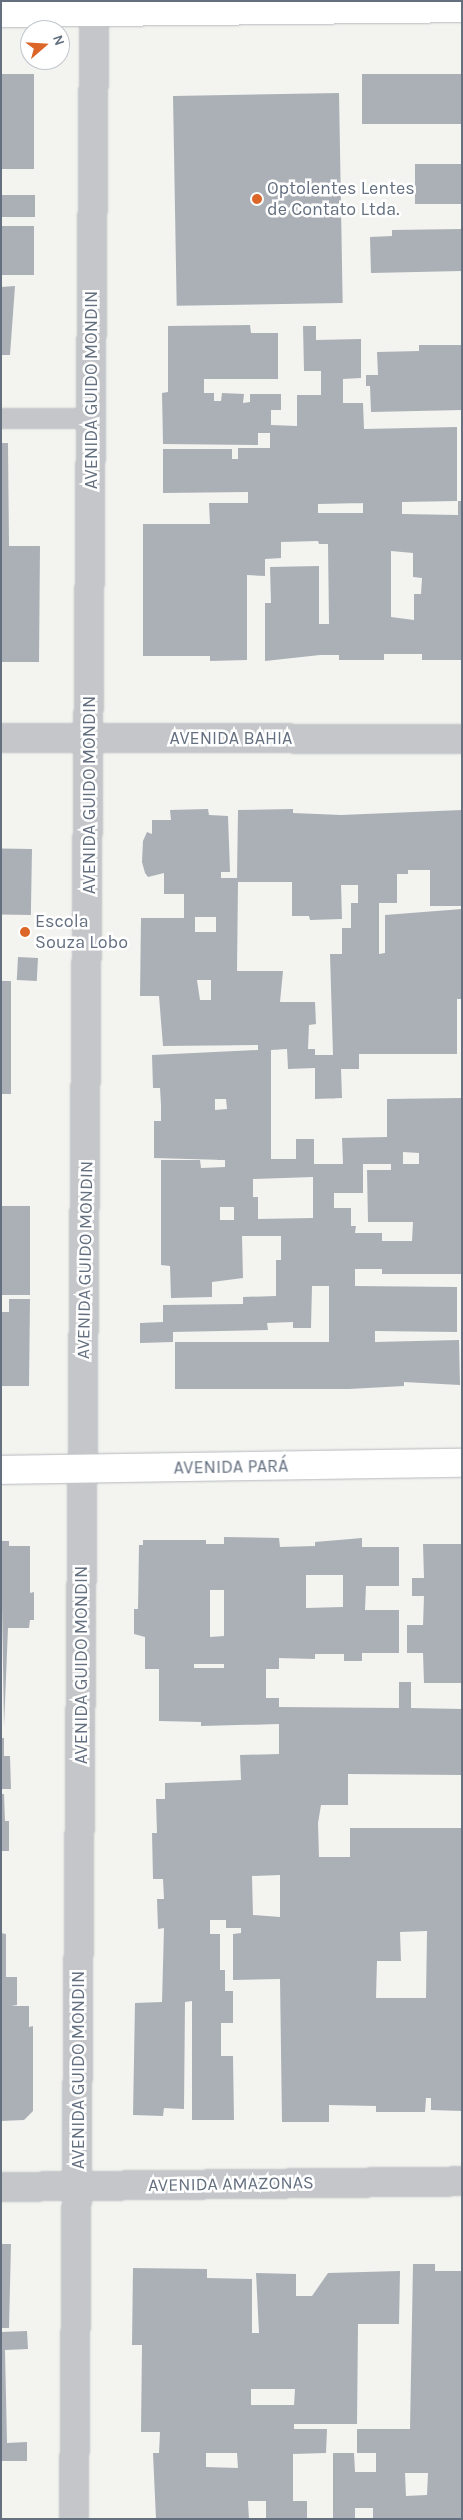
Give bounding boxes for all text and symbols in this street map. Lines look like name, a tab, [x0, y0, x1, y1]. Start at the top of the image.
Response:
north arrow	[20, 20, 70, 70]
text: N	[49, 33, 68, 48]
place label: Optolentes Lentes de Contato Ltda.	[267, 178, 415, 220]
marker: Optolentes Lentes de Contato Ltda.	[251, 193, 263, 205]
street label: AVENIDA GUIDO MONDIN	[80, 291, 102, 489]
street label: AVENIDA GUIDO MONDIN	[78, 696, 100, 894]
street label: AVENIDA BAHIA	[170, 727, 292, 749]
place label: Escola Souza Lobo	[35, 911, 128, 954]
marker: Escola Souza Lobo	[19, 926, 31, 938]
street label: AVENIDA GUIDO MONDIN	[72, 1161, 98, 1359]
street label: AVENIDA PARÁ	[173, 1455, 289, 1479]
street label: AVENIDA GUIDO MONDIN	[70, 1566, 92, 1764]
street label: AVENIDA GUIDO MONDIN	[67, 1971, 89, 2169]
street label: AVENIDA AMAZONAS	[148, 2172, 314, 2196]

